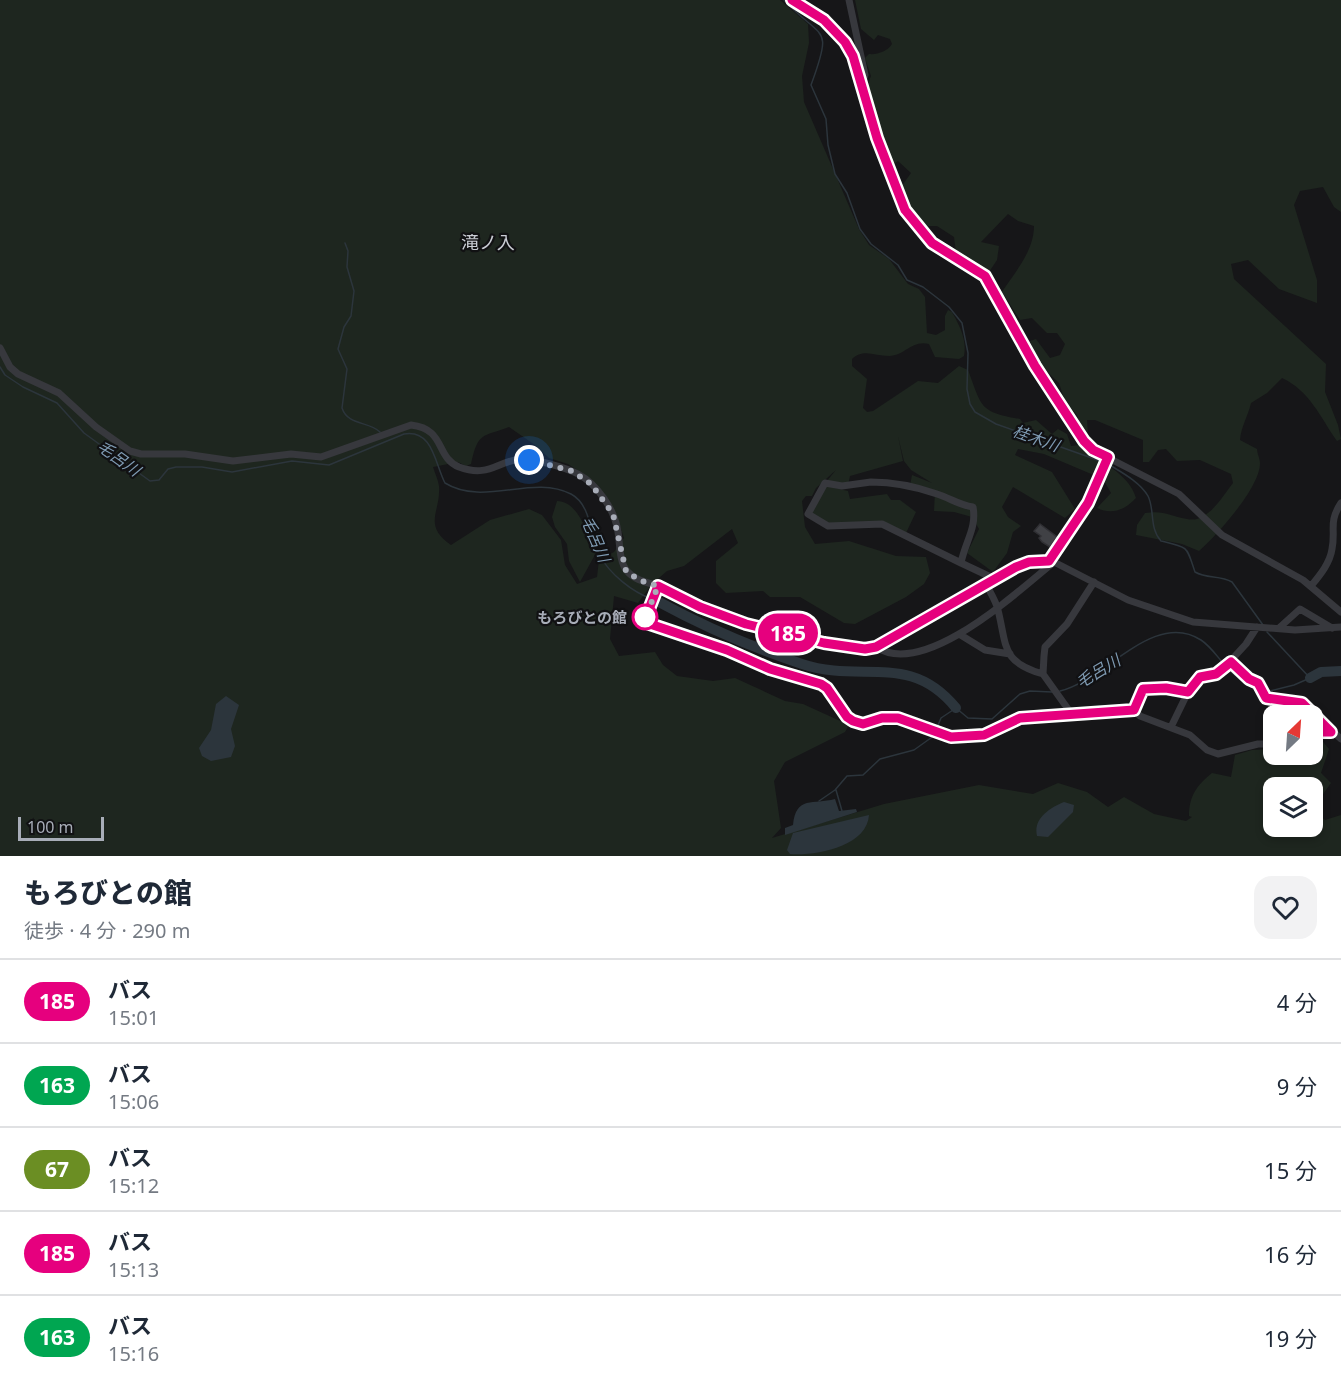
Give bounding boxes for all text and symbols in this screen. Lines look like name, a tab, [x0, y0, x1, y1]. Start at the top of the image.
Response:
district label: 滝ノ入	[461, 230, 515, 254]
water label: 桂木川	[1010, 419, 1064, 457]
water label: 毛呂川	[93, 435, 146, 482]
your location	[514, 445, 544, 475]
water label: 毛呂川	[576, 513, 616, 567]
marker: もろびとの館	[632, 604, 658, 630]
place label: もろびとの館	[537, 607, 627, 627]
line badge: 185	[754, 614, 822, 652]
text: 185	[770, 619, 806, 647]
water label: 毛呂川	[1072, 648, 1126, 693]
north arrow	[1263, 705, 1323, 765]
map controls	[1263, 705, 1323, 837]
button: layers	[1263, 777, 1323, 837]
scale bar	[18, 814, 104, 842]
text: 100 m	[27, 816, 74, 838]
text: もろびとの館	[24, 873, 192, 911]
button: heart	[1254, 876, 1317, 939]
text: 徒歩 · 4 分 · 290 m	[24, 917, 190, 944]
text: バス	[108, 974, 152, 1004]
text: 185	[39, 987, 75, 1015]
text: 4 分	[1277, 987, 1317, 1017]
text: 15:01	[108, 1004, 159, 1031]
text: バス	[108, 1058, 152, 1088]
text: 163	[39, 1071, 75, 1099]
text: 9 分	[1277, 1071, 1317, 1101]
text: 15:06	[108, 1088, 159, 1115]
text: バス	[108, 1142, 152, 1172]
text: 67	[45, 1155, 69, 1183]
text: 15 分	[1264, 1155, 1317, 1185]
text: 15:12	[108, 1172, 159, 1199]
text: バス	[108, 1226, 152, 1256]
text: 185	[39, 1239, 75, 1267]
text: 16 分	[1264, 1239, 1317, 1269]
text: 15:13	[108, 1256, 159, 1283]
text: バス	[108, 1310, 152, 1340]
text: 163	[39, 1323, 75, 1351]
text: 19 分	[1264, 1323, 1317, 1353]
text: 15:16	[108, 1340, 159, 1367]

